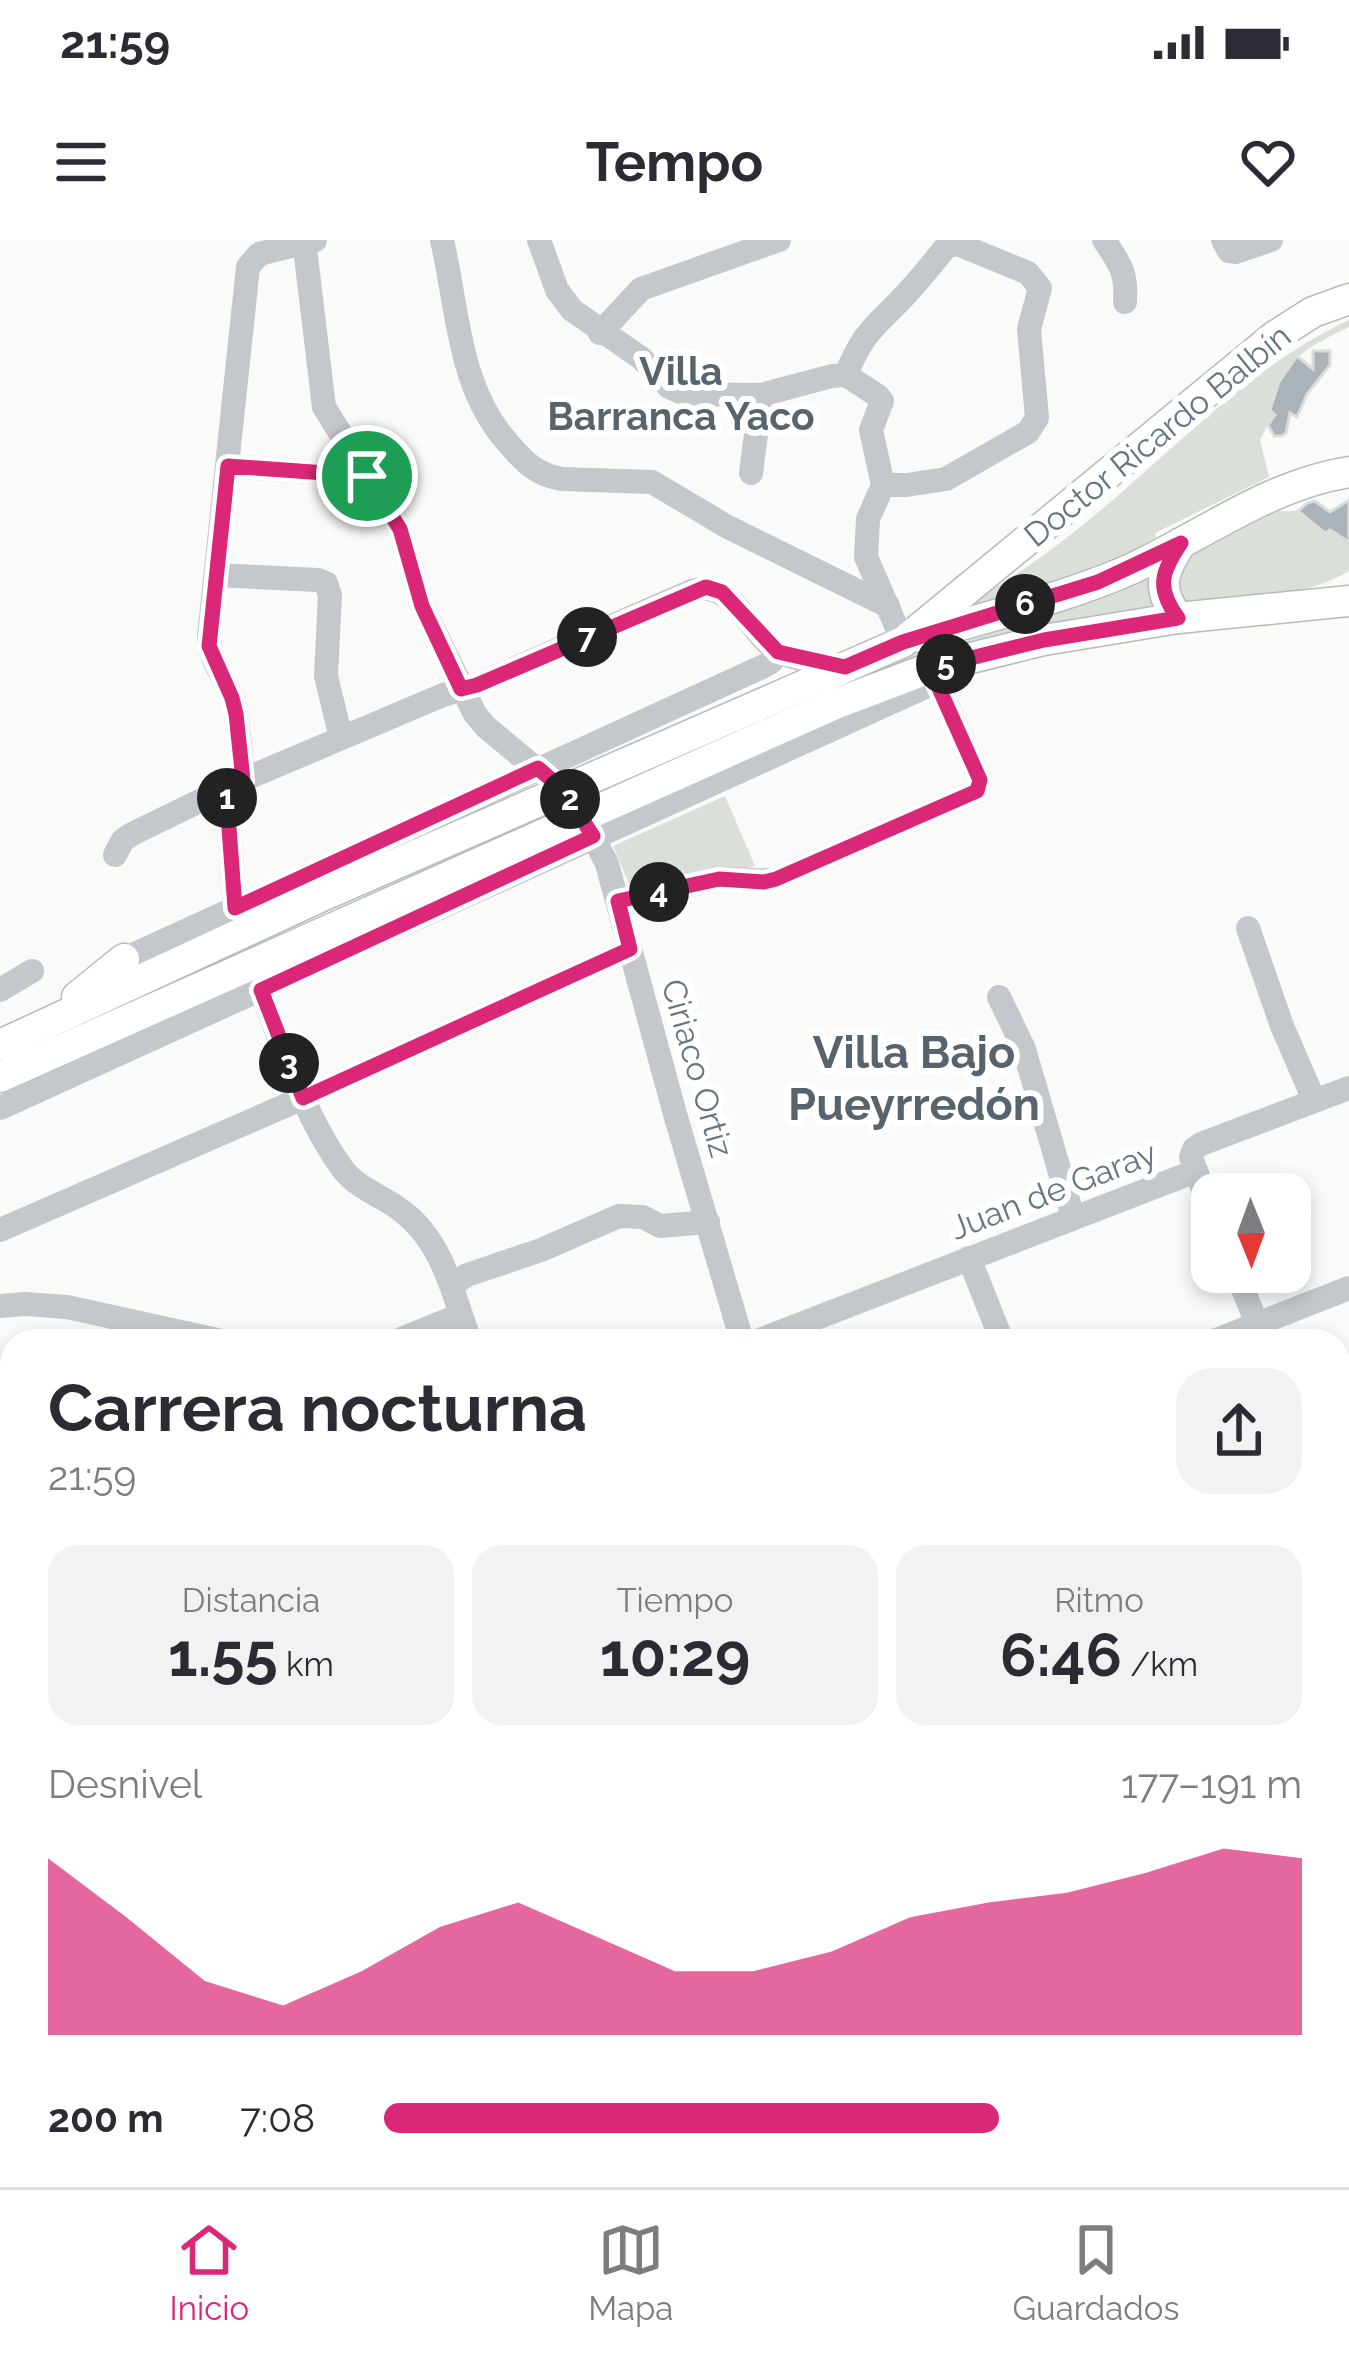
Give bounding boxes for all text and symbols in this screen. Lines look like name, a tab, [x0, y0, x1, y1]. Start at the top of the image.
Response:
text: 21:59	[60, 16, 170, 69]
icon: menu	[48, 129, 114, 195]
icon: heart	[1235, 129, 1301, 195]
text: Tempo	[586, 130, 763, 194]
street label: Doctor Ricardo Balbín	[1016, 316, 1298, 555]
district label: Villa Barranca Yaco	[547, 348, 815, 439]
pin	[316, 425, 418, 527]
icon: arrive	[334, 443, 400, 509]
pin: 6	[995, 574, 1055, 634]
text: 6	[1015, 584, 1035, 623]
pin: 7	[557, 607, 617, 667]
text: 7	[578, 617, 596, 656]
pin: 5	[916, 634, 976, 694]
text: 5	[937, 644, 955, 683]
pin: 1	[197, 768, 257, 828]
pin: 2	[540, 769, 600, 829]
text: 1	[219, 778, 235, 817]
text: 2	[561, 779, 579, 818]
pin: 4	[629, 862, 689, 922]
text: 4	[650, 872, 668, 911]
street label: Ciriaco Ortiz	[654, 975, 742, 1162]
district label: Villa Bajo Pueyrredón	[788, 1026, 1040, 1131]
pin: 3	[259, 1033, 319, 1093]
text: 3	[280, 1043, 298, 1082]
street label: Juan de Garay	[945, 1133, 1162, 1248]
north arrow	[1191, 1173, 1311, 1293]
map controls	[1191, 1173, 1311, 1293]
button: share	[1176, 1368, 1302, 1494]
text: Carrera nocturna	[48, 1369, 587, 1446]
text: 21:59	[48, 1453, 136, 1499]
text: Distancia	[182, 1581, 320, 1620]
text: Tiempo	[616, 1581, 734, 1620]
text: Ritmo	[1054, 1581, 1144, 1620]
text: 1.55	[168, 1620, 278, 1690]
text: 10:29	[600, 1620, 750, 1690]
text: 6:46	[1000, 1620, 1122, 1690]
text: km	[278, 1645, 334, 1684]
text: /km	[1122, 1645, 1198, 1684]
text: Desnivel	[48, 1761, 202, 1807]
text: 177–191 m	[1121, 1761, 1302, 1807]
text: 200 m	[48, 2095, 164, 2141]
text: 7:08	[240, 2095, 315, 2141]
tab: Inicio	[170, 2217, 249, 2328]
tab: Mapa	[588, 2217, 673, 2328]
tab: Guardados	[1012, 2217, 1179, 2328]

